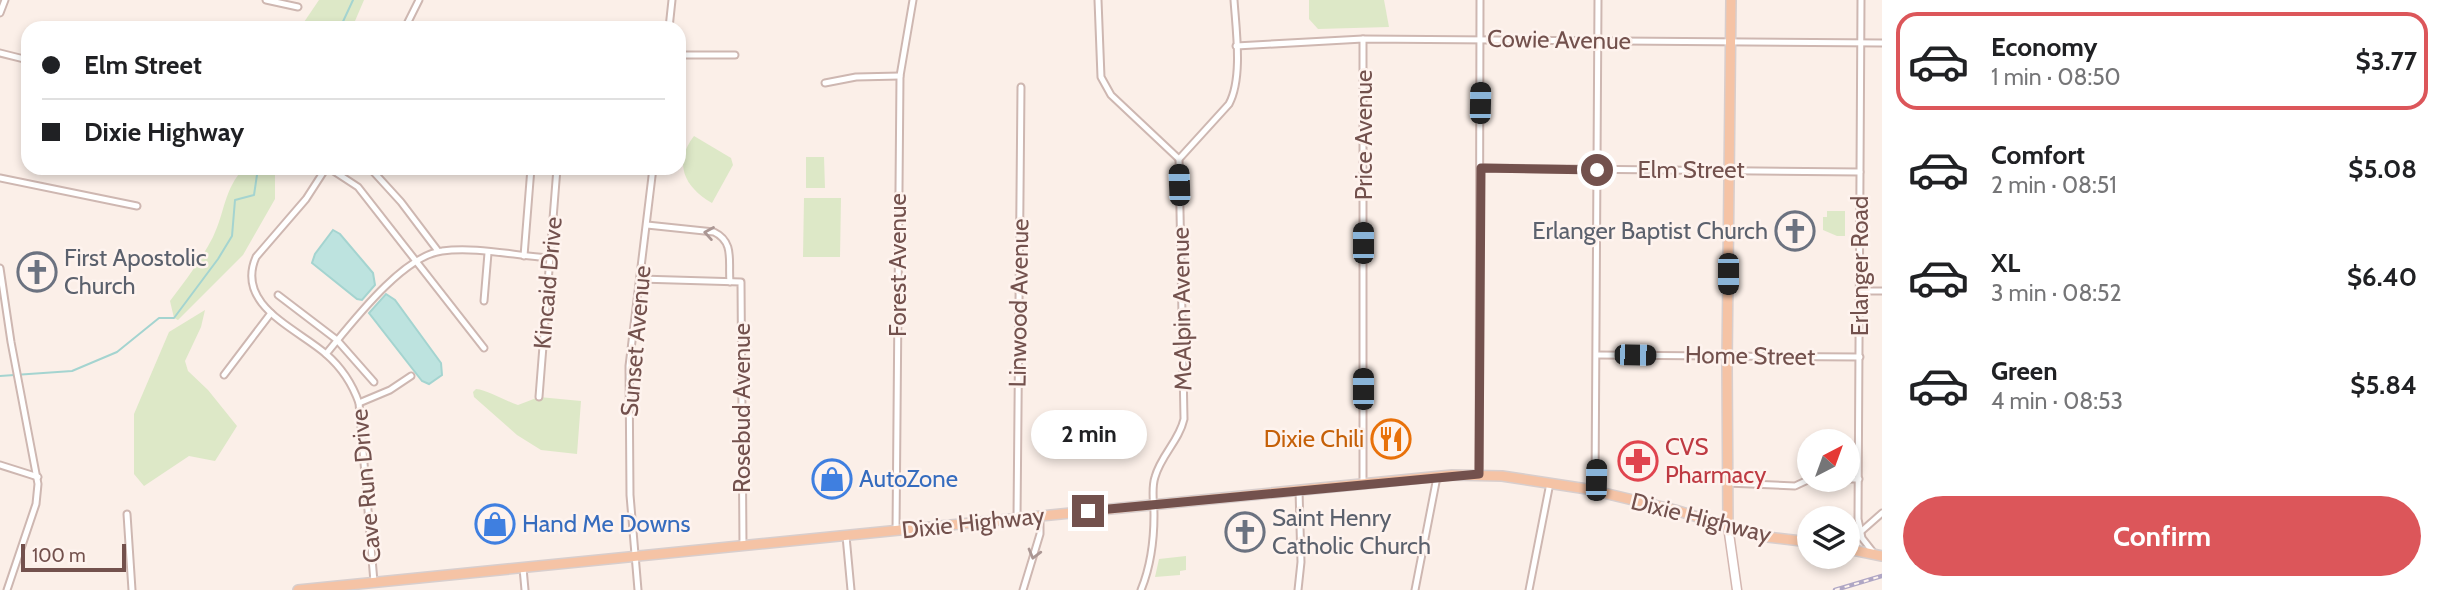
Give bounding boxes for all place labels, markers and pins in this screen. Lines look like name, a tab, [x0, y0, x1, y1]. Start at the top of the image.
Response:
church icon: Erlanger Baptist Church	[1774, 210, 1816, 252]
place label: Erlanger Baptist Church	[1532, 216, 1768, 245]
place label: First Apostolic Church	[64, 243, 207, 300]
church icon: First Apostolic Church	[16, 251, 58, 293]
restaurant icon: Dixie Chili	[1370, 418, 1412, 460]
place label: Dixie Chili	[1264, 424, 1364, 453]
place label: CVS Pharmacy	[1665, 432, 1766, 489]
pharmacy icon: CVS Pharmacy	[1617, 440, 1659, 482]
shop icon: AutoZone	[811, 458, 853, 500]
place label: AutoZone	[859, 464, 958, 493]
shop icon: Hand Me Downs	[474, 503, 516, 545]
place label: Saint Henry Catholic Church	[1272, 503, 1431, 560]
place label: Hand Me Downs	[522, 509, 690, 538]
church icon: Saint Henry Catholic Church	[1224, 511, 1266, 553]

